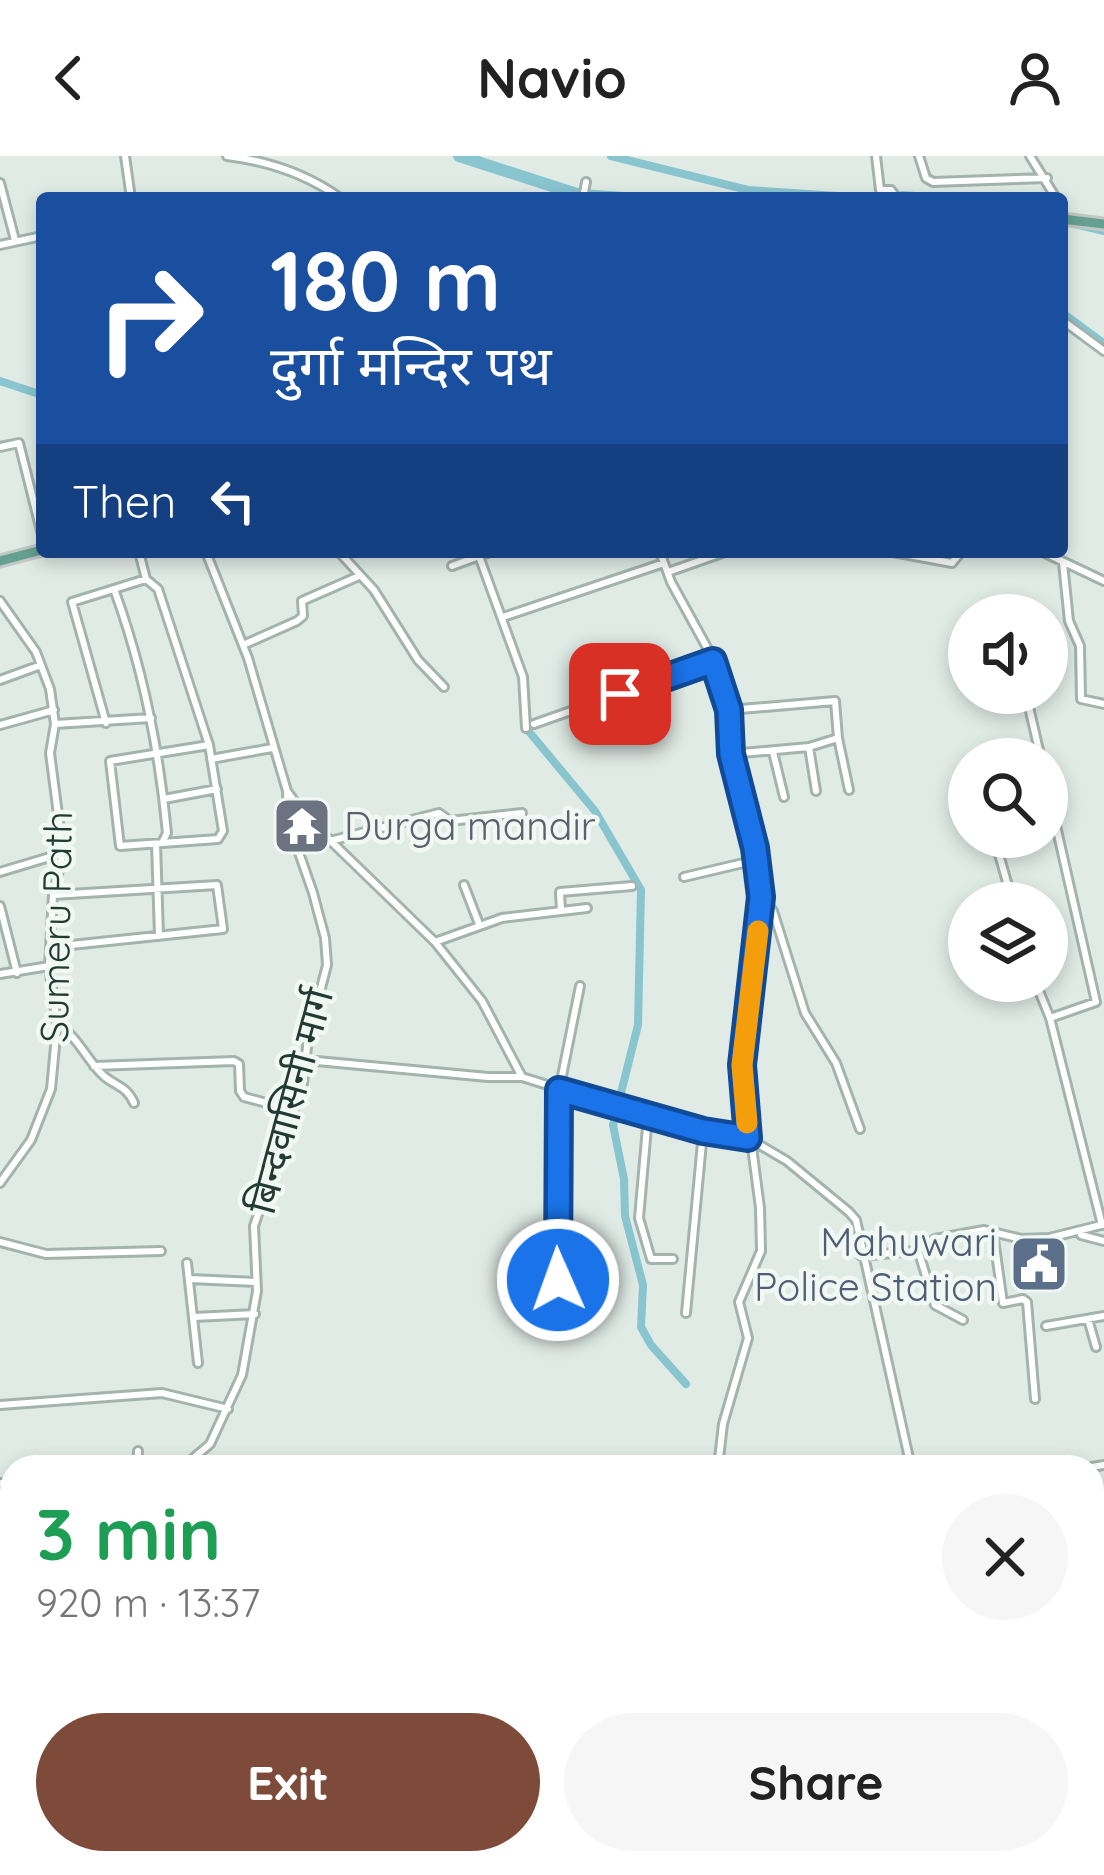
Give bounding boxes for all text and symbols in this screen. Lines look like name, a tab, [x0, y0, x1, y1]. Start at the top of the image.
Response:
text: Navio	[477, 44, 627, 112]
icon: back	[36, 45, 102, 111]
icon: person	[1002, 45, 1068, 111]
text: 180 m	[270, 227, 501, 332]
icon: right	[72, 240, 228, 396]
text: दुर्गा मन्दिर पथ	[270, 331, 551, 399]
icon: left	[200, 468, 266, 534]
text: Then	[72, 473, 176, 529]
map controls	[948, 594, 1068, 1002]
button: sound	[948, 594, 1068, 714]
pin	[569, 643, 671, 745]
icon: arrive	[587, 661, 653, 727]
button: search	[948, 738, 1068, 858]
temple icon: Durga mandir	[271, 795, 333, 857]
place label: Durga mandir	[344, 801, 596, 850]
street label: Sumeru Path	[29, 811, 82, 1043]
button: layers	[948, 882, 1068, 1002]
street label: बिन्दवासिनी मार्ग	[236, 982, 343, 1219]
position arrow	[495, 1217, 621, 1343]
place label: Mahuwari Police Station	[754, 1217, 997, 1311]
public building icon: Mahuwari Police Station	[1008, 1233, 1070, 1295]
text: 3 min	[36, 1488, 221, 1578]
button: close	[942, 1494, 1068, 1620]
text: 920 m · 13:37	[36, 1578, 260, 1627]
button: Exit	[36, 1713, 540, 1851]
button: Share	[564, 1713, 1068, 1851]

